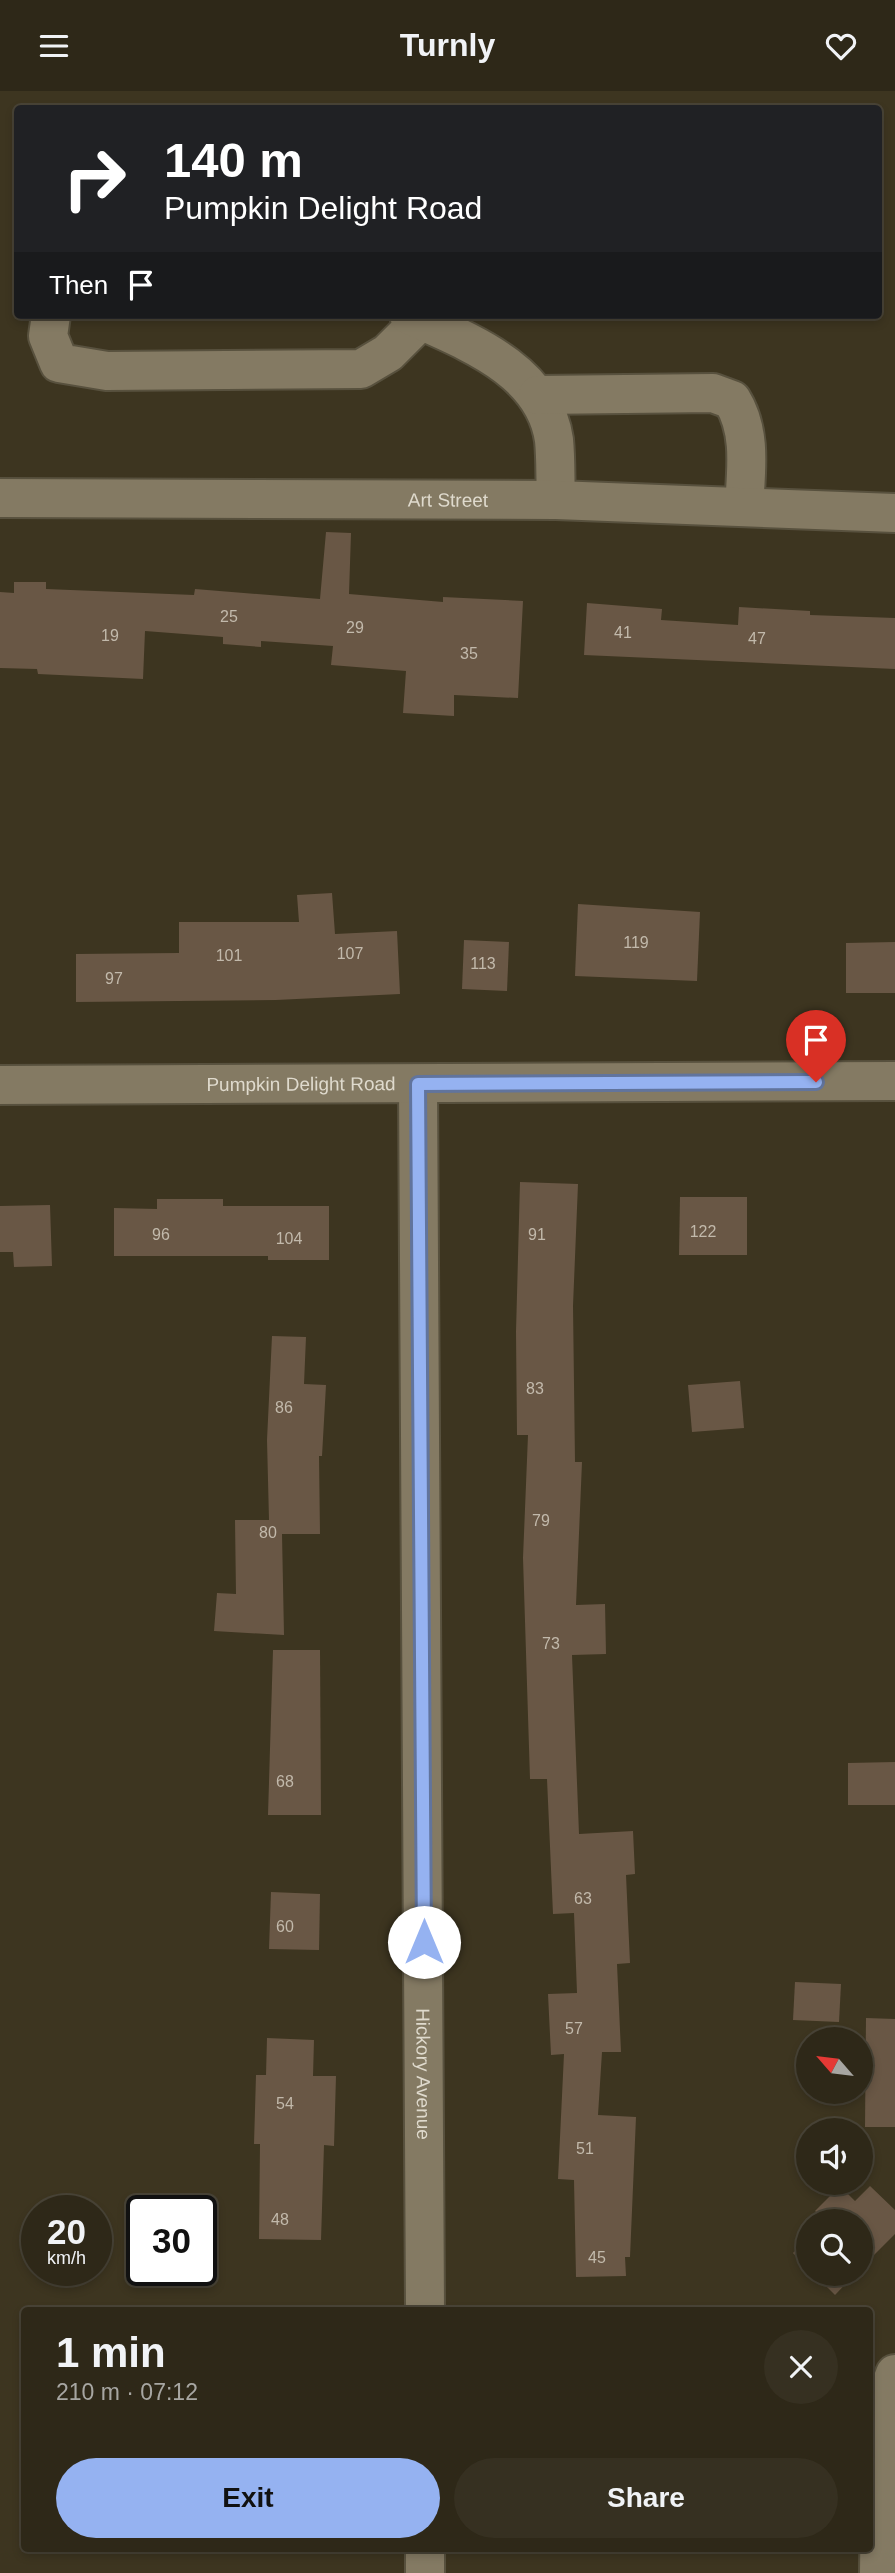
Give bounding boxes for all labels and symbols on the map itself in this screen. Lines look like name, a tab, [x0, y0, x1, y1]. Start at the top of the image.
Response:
street label: Art Street	[408, 489, 489, 510]
house number: 25	[220, 608, 238, 625]
house number: 29	[346, 619, 364, 636]
house number: 41	[614, 624, 632, 641]
house number: 19	[101, 627, 119, 644]
house number: 47	[748, 630, 766, 647]
house number: 35	[460, 645, 478, 662]
house number: 119	[623, 934, 649, 951]
house number: 107	[337, 945, 363, 962]
house number: 101	[216, 947, 242, 964]
house number: 113	[470, 955, 496, 972]
house number: 97	[105, 970, 123, 987]
pin	[786, 1010, 846, 1082]
street label: Pumpkin Delight Road	[206, 1073, 396, 1095]
house number: 122	[690, 1223, 716, 1240]
house number: 96	[152, 1226, 170, 1243]
house number: 91	[528, 1226, 546, 1243]
house number: 104	[276, 1230, 302, 1247]
house number: 83	[526, 1380, 544, 1397]
house number: 86	[275, 1399, 293, 1416]
house number: 79	[532, 1512, 550, 1529]
house number: 80	[259, 1524, 277, 1541]
house number: 73	[542, 1635, 560, 1652]
house number: 68	[276, 1773, 294, 1790]
house number: 63	[574, 1890, 592, 1907]
position arrow	[387, 1905, 461, 1979]
house number: 60	[276, 1918, 294, 1935]
street label: Hickory Avenue	[413, 2008, 435, 2140]
house number: 57	[565, 2020, 583, 2037]
north arrow	[796, 2027, 873, 2103]
house number: 54	[276, 2095, 294, 2112]
house number: 51	[576, 2140, 594, 2157]
speed limit sign: 30	[126, 2195, 217, 2286]
house number: 48	[271, 2211, 289, 2228]
house number: 45	[588, 2249, 606, 2266]

